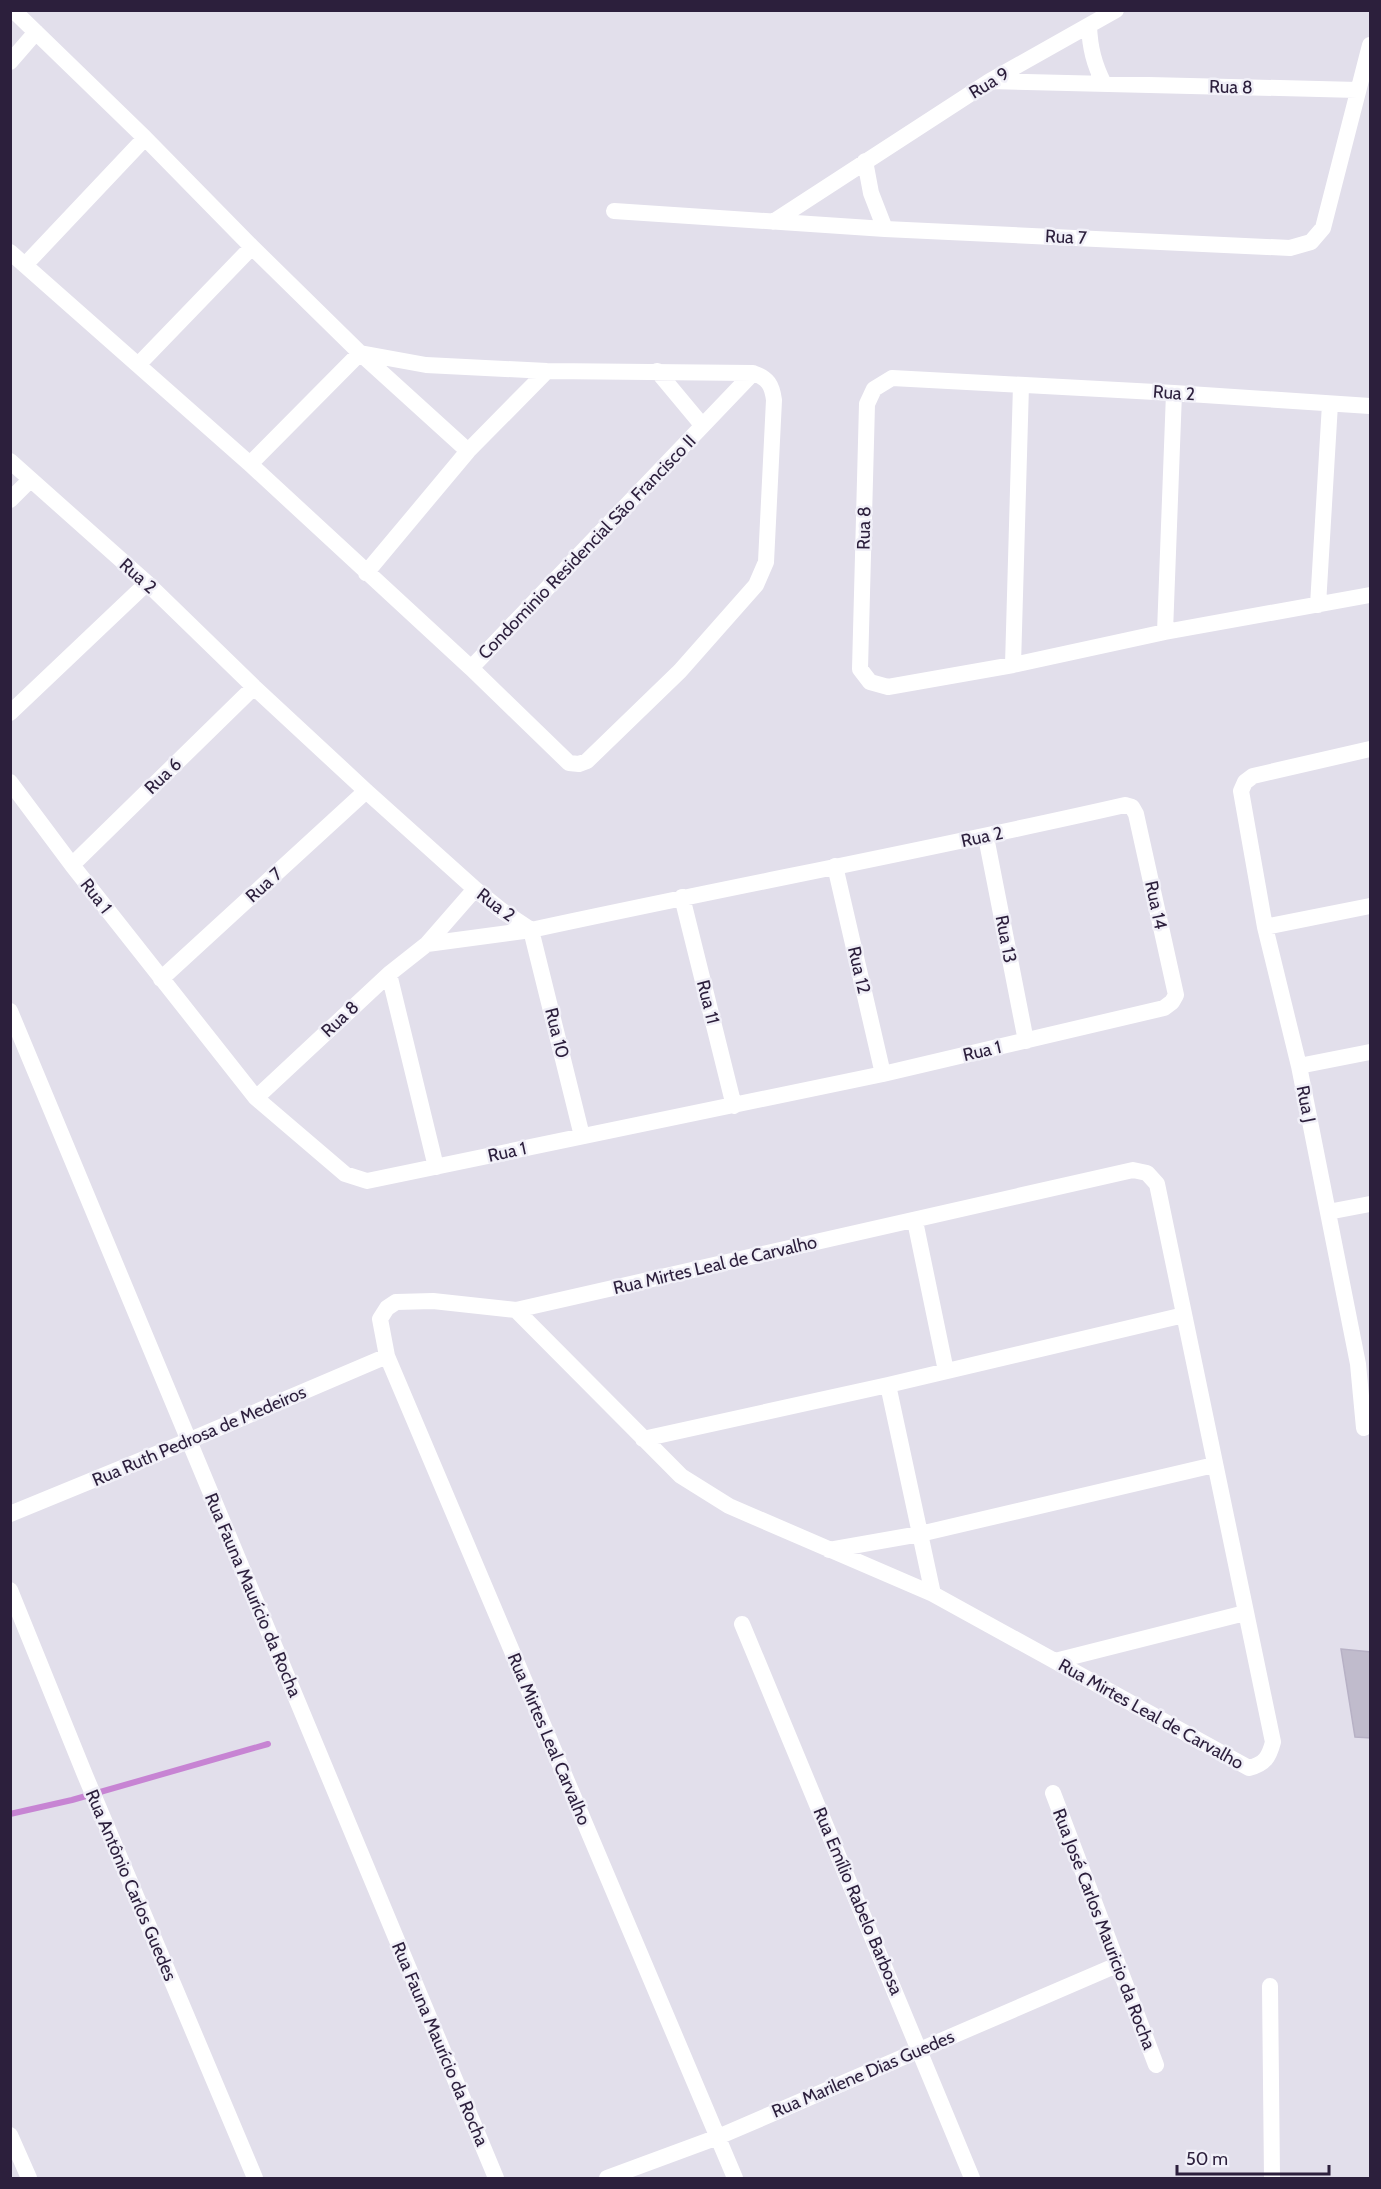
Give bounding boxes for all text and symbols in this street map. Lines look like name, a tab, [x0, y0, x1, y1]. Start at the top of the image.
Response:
street label: Rua 9	[965, 63, 1013, 103]
street label: Rua 8	[1209, 76, 1253, 98]
street label: Rua 7	[1045, 225, 1087, 249]
street label: Rua 2	[1152, 381, 1196, 405]
street label: Condominio Residencial São Francisco II	[474, 430, 700, 664]
street label: Rua 8	[853, 506, 875, 550]
street label: Rua 2	[115, 554, 161, 598]
street label: Rua 6	[140, 753, 186, 799]
street label: Rua 2	[959, 822, 1005, 852]
street label: Rua 7	[241, 863, 287, 907]
street label: Rua 1	[75, 874, 117, 918]
street label: Rua 14	[1140, 879, 1172, 931]
street label: Rua 2	[473, 884, 519, 926]
street label: Rua 13	[991, 913, 1021, 965]
street label: Rua 12	[843, 944, 875, 996]
street label: Rua 11	[692, 978, 724, 1026]
street label: Rua 8	[317, 996, 363, 1042]
street label: Rua 10	[540, 1005, 574, 1061]
street label: Rua 1	[961, 1036, 1003, 1066]
street label: Rua J	[1292, 1084, 1320, 1124]
street label: Rua 1	[486, 1137, 528, 1167]
street label: Rua Mirtes Leal de Carvalho	[611, 1231, 819, 1299]
street label: Rua Ruth Pedrosa de Medeiros	[89, 1381, 309, 1491]
street label: Rua Fauna Maurício da Rocha	[200, 1490, 306, 1701]
street label: Rua Mirtes Leal Carvalho	[503, 1649, 595, 1829]
street label: Rua Mirtes Leal de Carvalho	[1055, 1654, 1248, 1774]
street label: Rua Antônio Carlos Guedes	[81, 1786, 181, 1984]
street label: Rua Emílio Rabelo Barbosa	[808, 1804, 908, 1999]
street label: Rua José Carlos Mauricio da Rocha	[1048, 1805, 1160, 2053]
street label: Rua Fauna Maurício da Rocha	[387, 1939, 493, 2150]
street label: Rua Marilene Dias Guedes	[768, 2026, 958, 2122]
scale bar	[1177, 2138, 1328, 2176]
text: 50 m	[1186, 2148, 1228, 2170]

